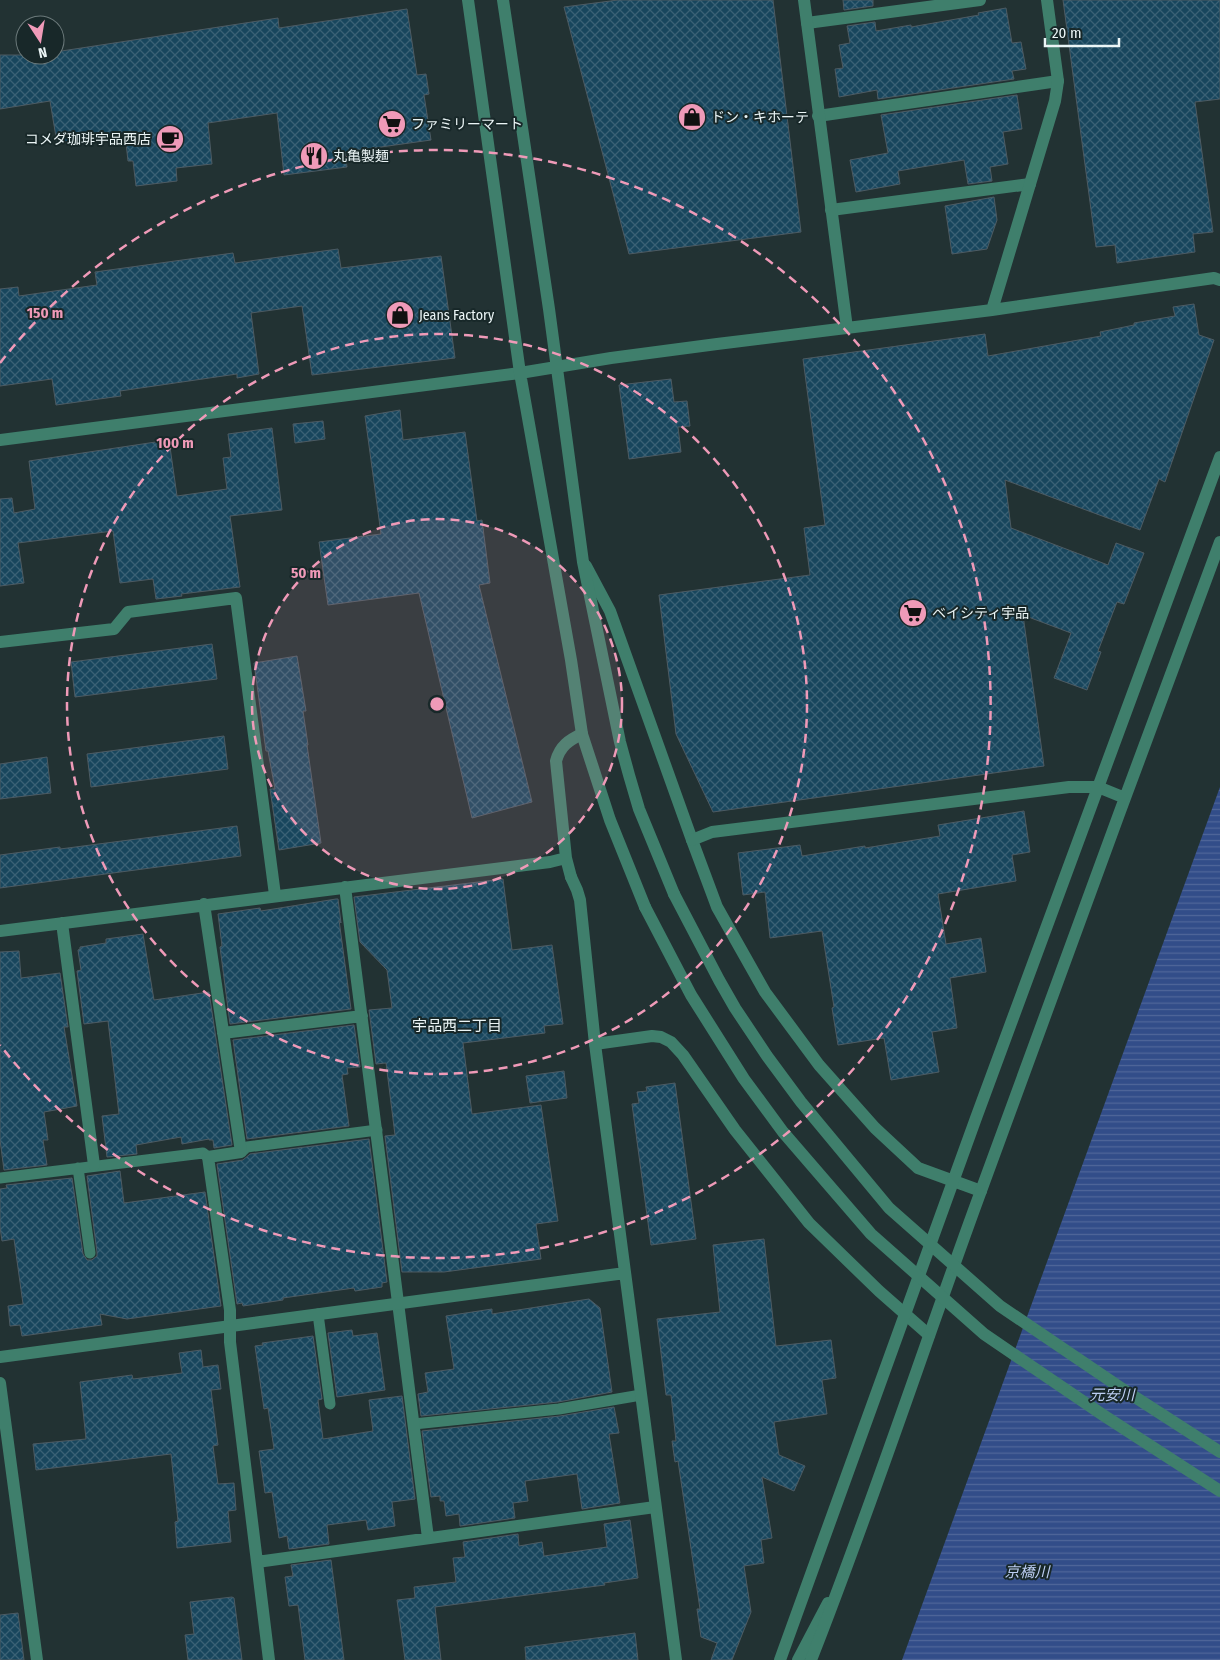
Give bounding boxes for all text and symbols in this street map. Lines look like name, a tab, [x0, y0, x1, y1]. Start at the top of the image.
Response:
north arrow	[15, 15, 65, 65]
scale bar	[1045, 15, 1119, 47]
text: 20 m	[1052, 24, 1082, 42]
text: N	[37, 43, 48, 61]
shop icon: ドン・キホーテ	[677, 102, 707, 132]
supermarket icon: ファミリーマート	[377, 109, 407, 139]
place label: ドン・キホーテ	[711, 109, 809, 126]
place label: ファミリーマート	[411, 116, 523, 133]
cafe icon: コメダ珈琲宇品西店	[155, 124, 185, 154]
place label: コメダ珈琲宇品西店	[25, 131, 151, 148]
restaurant icon: 丸亀製麺	[299, 141, 329, 171]
place label: 丸亀製麺	[333, 148, 389, 165]
shop icon: Jeans Factory	[385, 300, 415, 330]
text: 150 m	[27, 304, 63, 322]
place label: Jeans Factory	[419, 307, 495, 324]
text: 100 m	[156, 434, 194, 452]
text: 50 m	[291, 564, 321, 582]
supermarket icon: ベイシティ宇品	[898, 598, 928, 628]
place label: ベイシティ宇品	[932, 605, 1029, 622]
centre of rings	[428, 695, 446, 713]
district label: 宇品西二丁目	[412, 1017, 502, 1035]
water label: 元安川	[1089, 1386, 1136, 1404]
water label: 京橋川	[1004, 1563, 1051, 1581]

